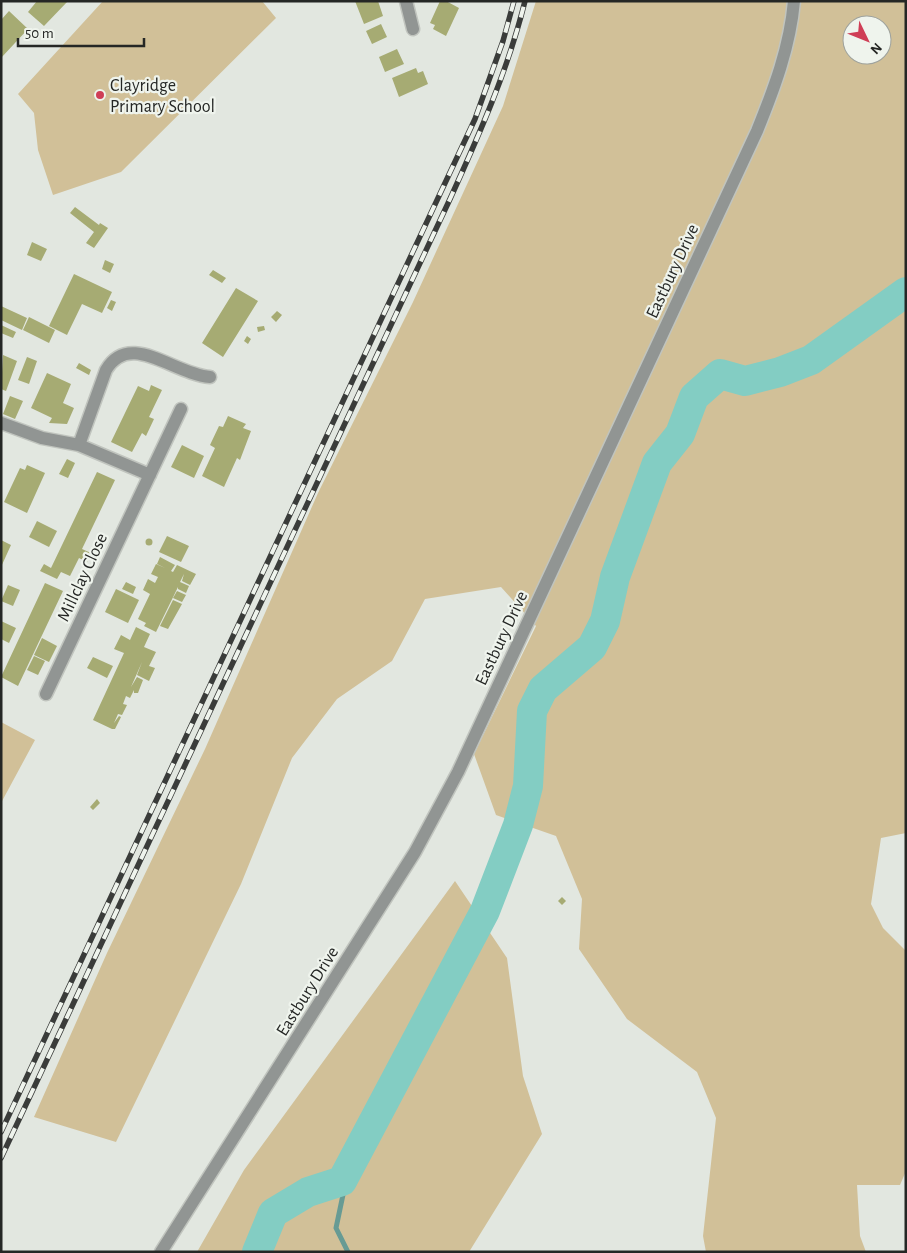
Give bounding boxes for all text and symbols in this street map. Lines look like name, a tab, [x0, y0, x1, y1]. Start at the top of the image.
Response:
scale bar	[18, 15, 144, 47]
north arrow	[842, 15, 892, 65]
text: 50 m	[25, 26, 54, 41]
text: N	[867, 40, 884, 57]
place label: Clayridge Primary School	[110, 77, 215, 116]
marker: Clayridge Primary School	[94, 89, 106, 101]
street label: Eastbury Drive	[643, 222, 702, 321]
street label: Millclay Close	[55, 530, 111, 624]
street label: Eastbury Drive	[472, 589, 531, 688]
street label: Eastbury Drive	[273, 944, 342, 1039]

